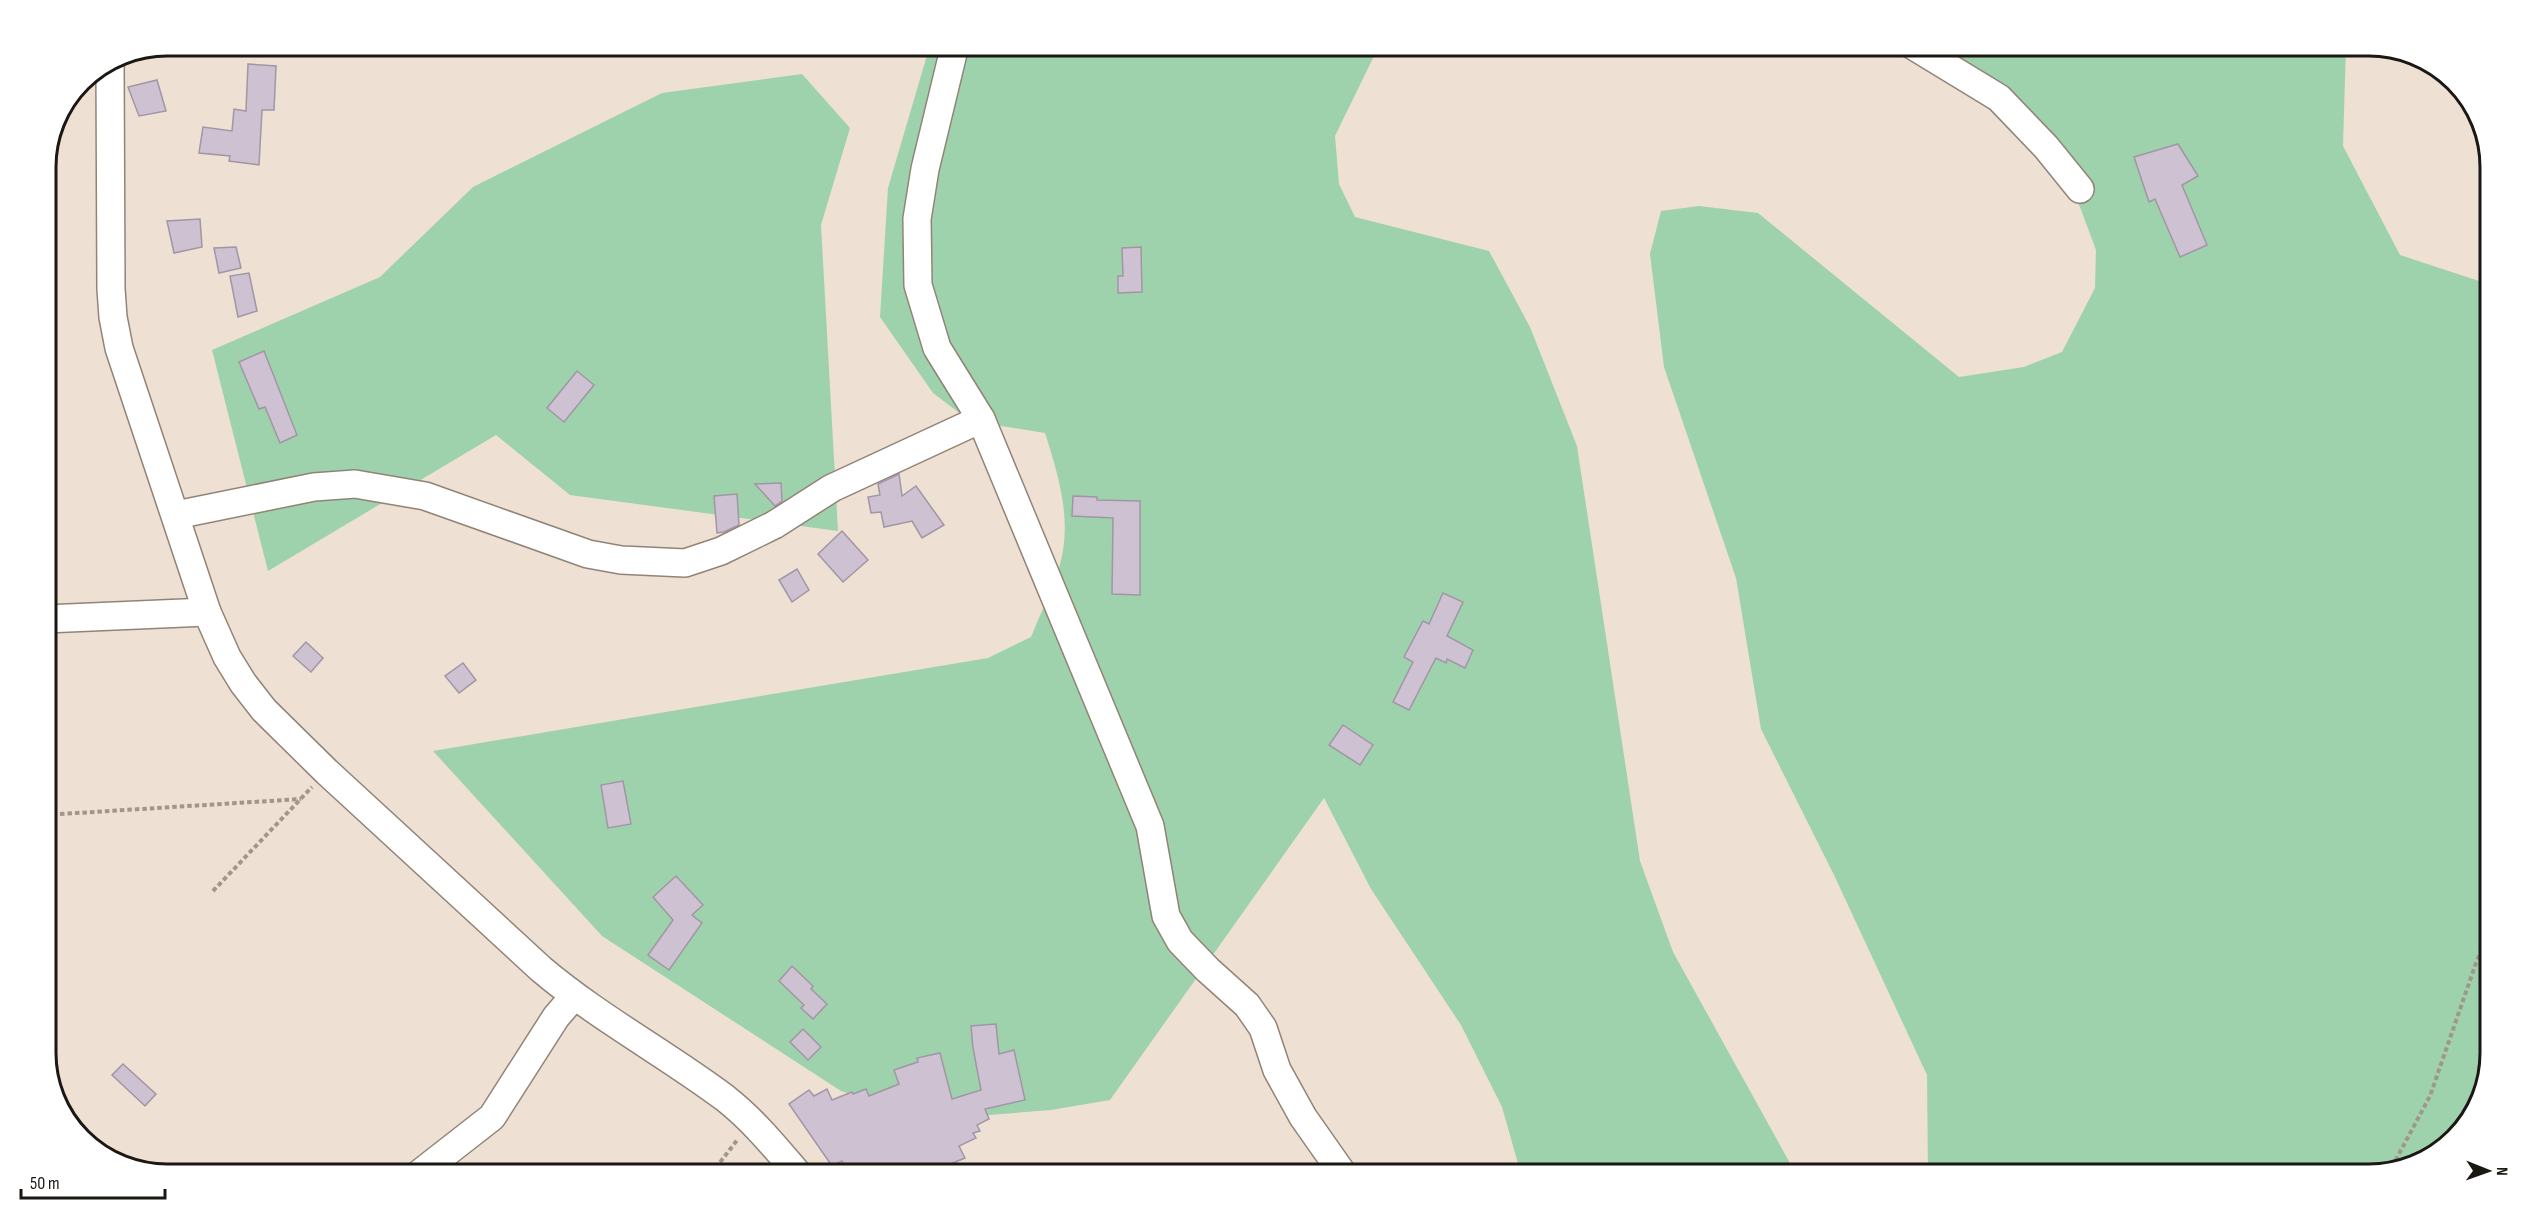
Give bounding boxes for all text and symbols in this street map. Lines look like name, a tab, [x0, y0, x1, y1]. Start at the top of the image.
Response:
north arrow	[2458, 1141, 2518, 1201]
scale bar	[21, 1162, 165, 1200]
text: N	[2492, 1167, 2511, 1176]
text: 50 m	[30, 1173, 60, 1194]

